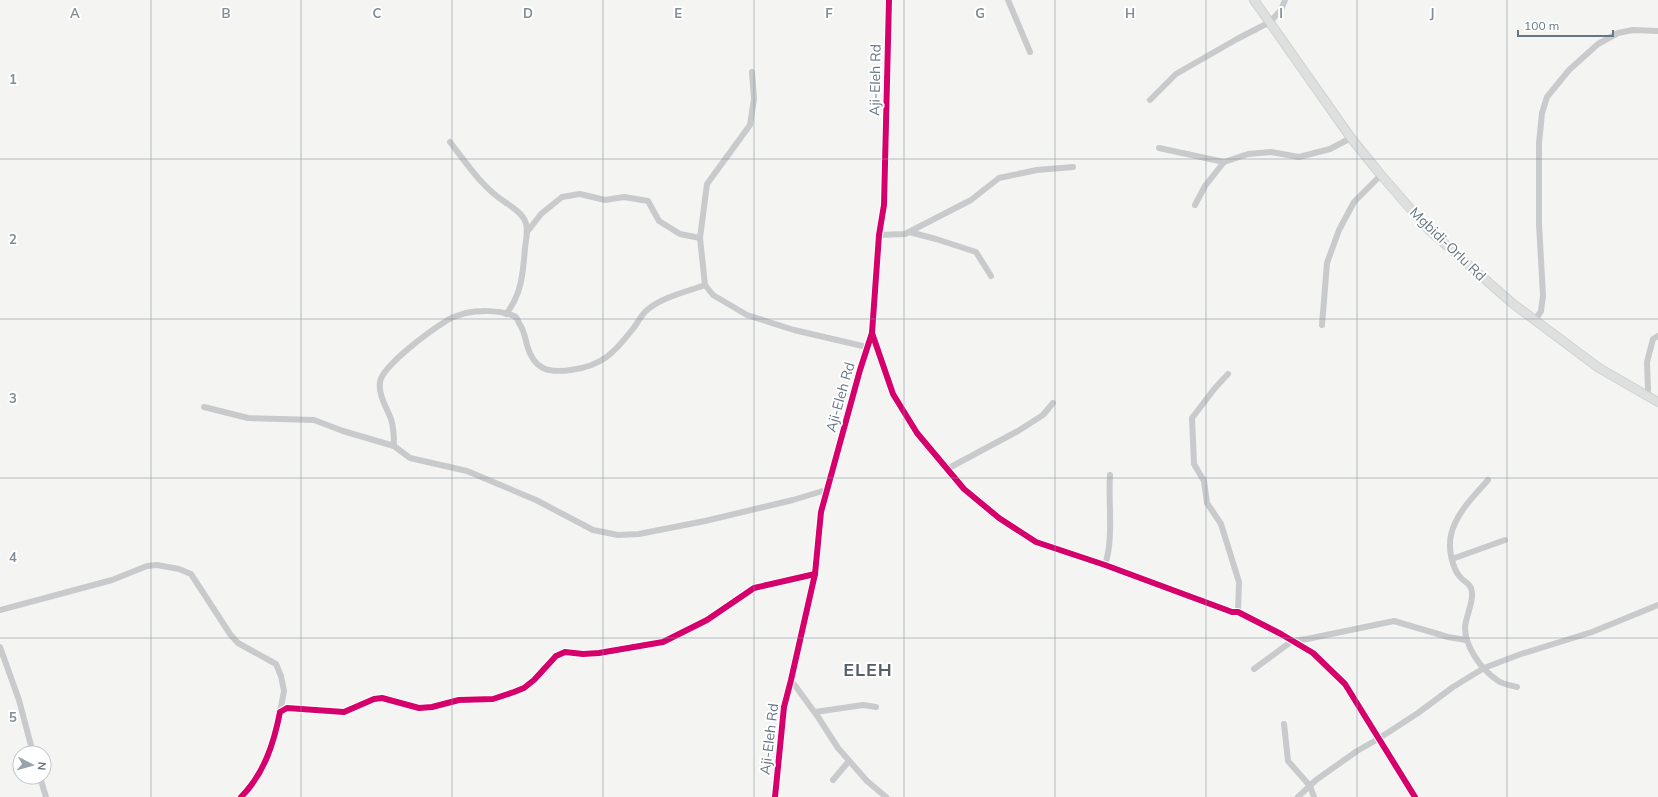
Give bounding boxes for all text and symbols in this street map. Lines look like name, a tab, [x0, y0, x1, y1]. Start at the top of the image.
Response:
text: A	[70, 5, 80, 21]
text: B	[222, 5, 231, 21]
text: C	[373, 5, 382, 21]
text: D	[523, 5, 533, 21]
text: E	[674, 5, 682, 21]
text: F	[825, 5, 833, 21]
text: G	[975, 5, 985, 21]
text: H	[1125, 5, 1135, 21]
text: I	[1279, 5, 1283, 21]
text: J	[1430, 5, 1434, 21]
scale bar	[1518, 12, 1613, 38]
text: 100 m	[1524, 18, 1559, 33]
street label: Aji-Eleh Rd	[865, 44, 885, 116]
text: 1	[9, 71, 17, 87]
street label: Mgbidi-Orlu Rd	[1406, 203, 1490, 285]
text: 2	[9, 231, 17, 247]
street label: Aji-Eleh Rd	[821, 360, 859, 434]
text: 3	[9, 390, 17, 406]
text: 4	[9, 549, 17, 565]
district label: ELEH	[843, 658, 893, 681]
street label: Aji-Eleh Rd	[756, 702, 782, 776]
text: 5	[9, 709, 17, 725]
north arrow	[12, 745, 52, 785]
text: N	[35, 761, 49, 771]

